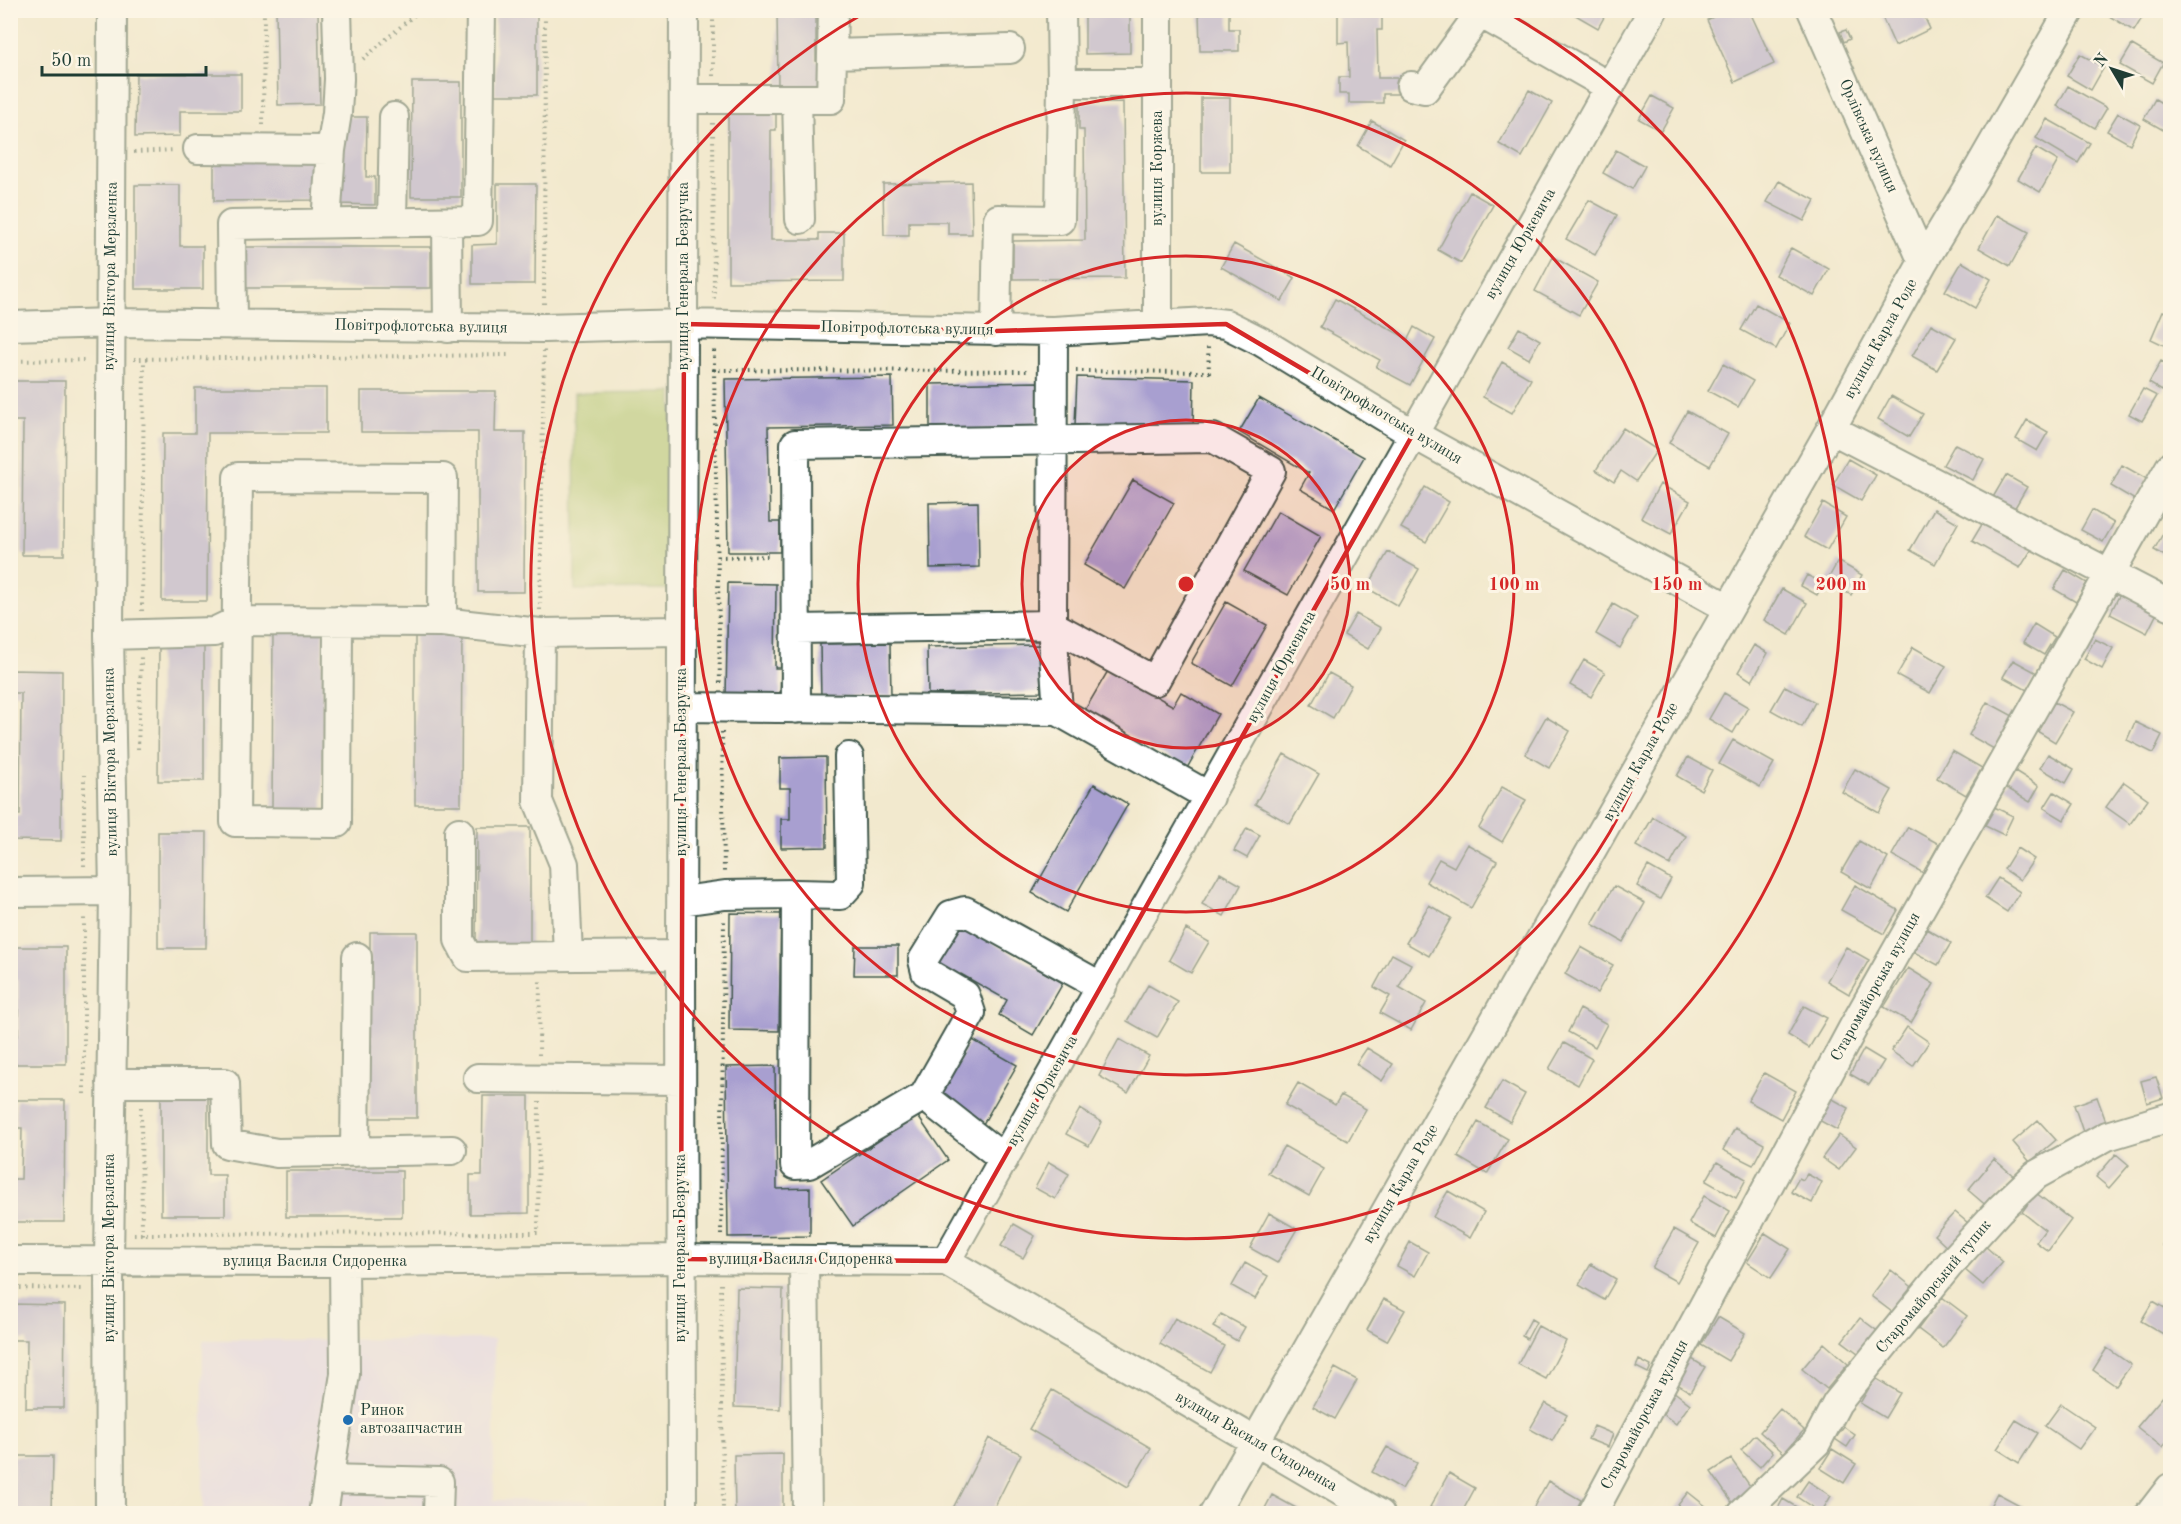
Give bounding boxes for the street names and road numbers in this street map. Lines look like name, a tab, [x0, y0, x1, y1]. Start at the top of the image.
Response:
street label: Орлівська вулиця	[1836, 77, 1900, 195]
street label: вулиця Коржева	[1150, 110, 1166, 226]
street label: вулиця Віктора Мерзленка	[101, 181, 121, 371]
street label: вулиця Генерала Безручка	[676, 181, 692, 370]
street label: вулиця Юркевича	[1483, 186, 1559, 302]
street label: вулиця Карла Роде	[1841, 276, 1921, 402]
street label: Повітрофлотська вулиця	[334, 317, 508, 337]
street label: Повітрофлотська вулиця	[820, 319, 994, 339]
street label: Повітрофлотська вулиця	[1308, 364, 1464, 468]
street label: вулиця Юркевича	[1245, 608, 1319, 726]
street label: вулиця Віктора Мерзленка	[101, 667, 121, 857]
street label: вулиця Генерала Безручка	[674, 667, 690, 856]
street label: вулиця Карла Роде	[1600, 700, 1682, 824]
street label: Старомайорська вулиця	[1828, 910, 1924, 1064]
street label: вулиця Юркевича	[1005, 1033, 1081, 1149]
street label: вулиця Карла Роде	[1360, 1122, 1442, 1246]
street label: вулиця Віктора Мерзленка	[102, 1153, 118, 1343]
street label: вулиця Генерала Безручка	[673, 1153, 689, 1342]
street label: Старомайорський тупик	[1874, 1217, 1994, 1357]
street label: вулиця Василя Сидоренка	[709, 1252, 893, 1268]
street label: вулиця Василя Сидоренка	[223, 1254, 407, 1270]
street label: Старомайорська вулиця	[1599, 1337, 1691, 1493]
street label: вулиця Василя Сидоренка	[1172, 1389, 1340, 1495]

